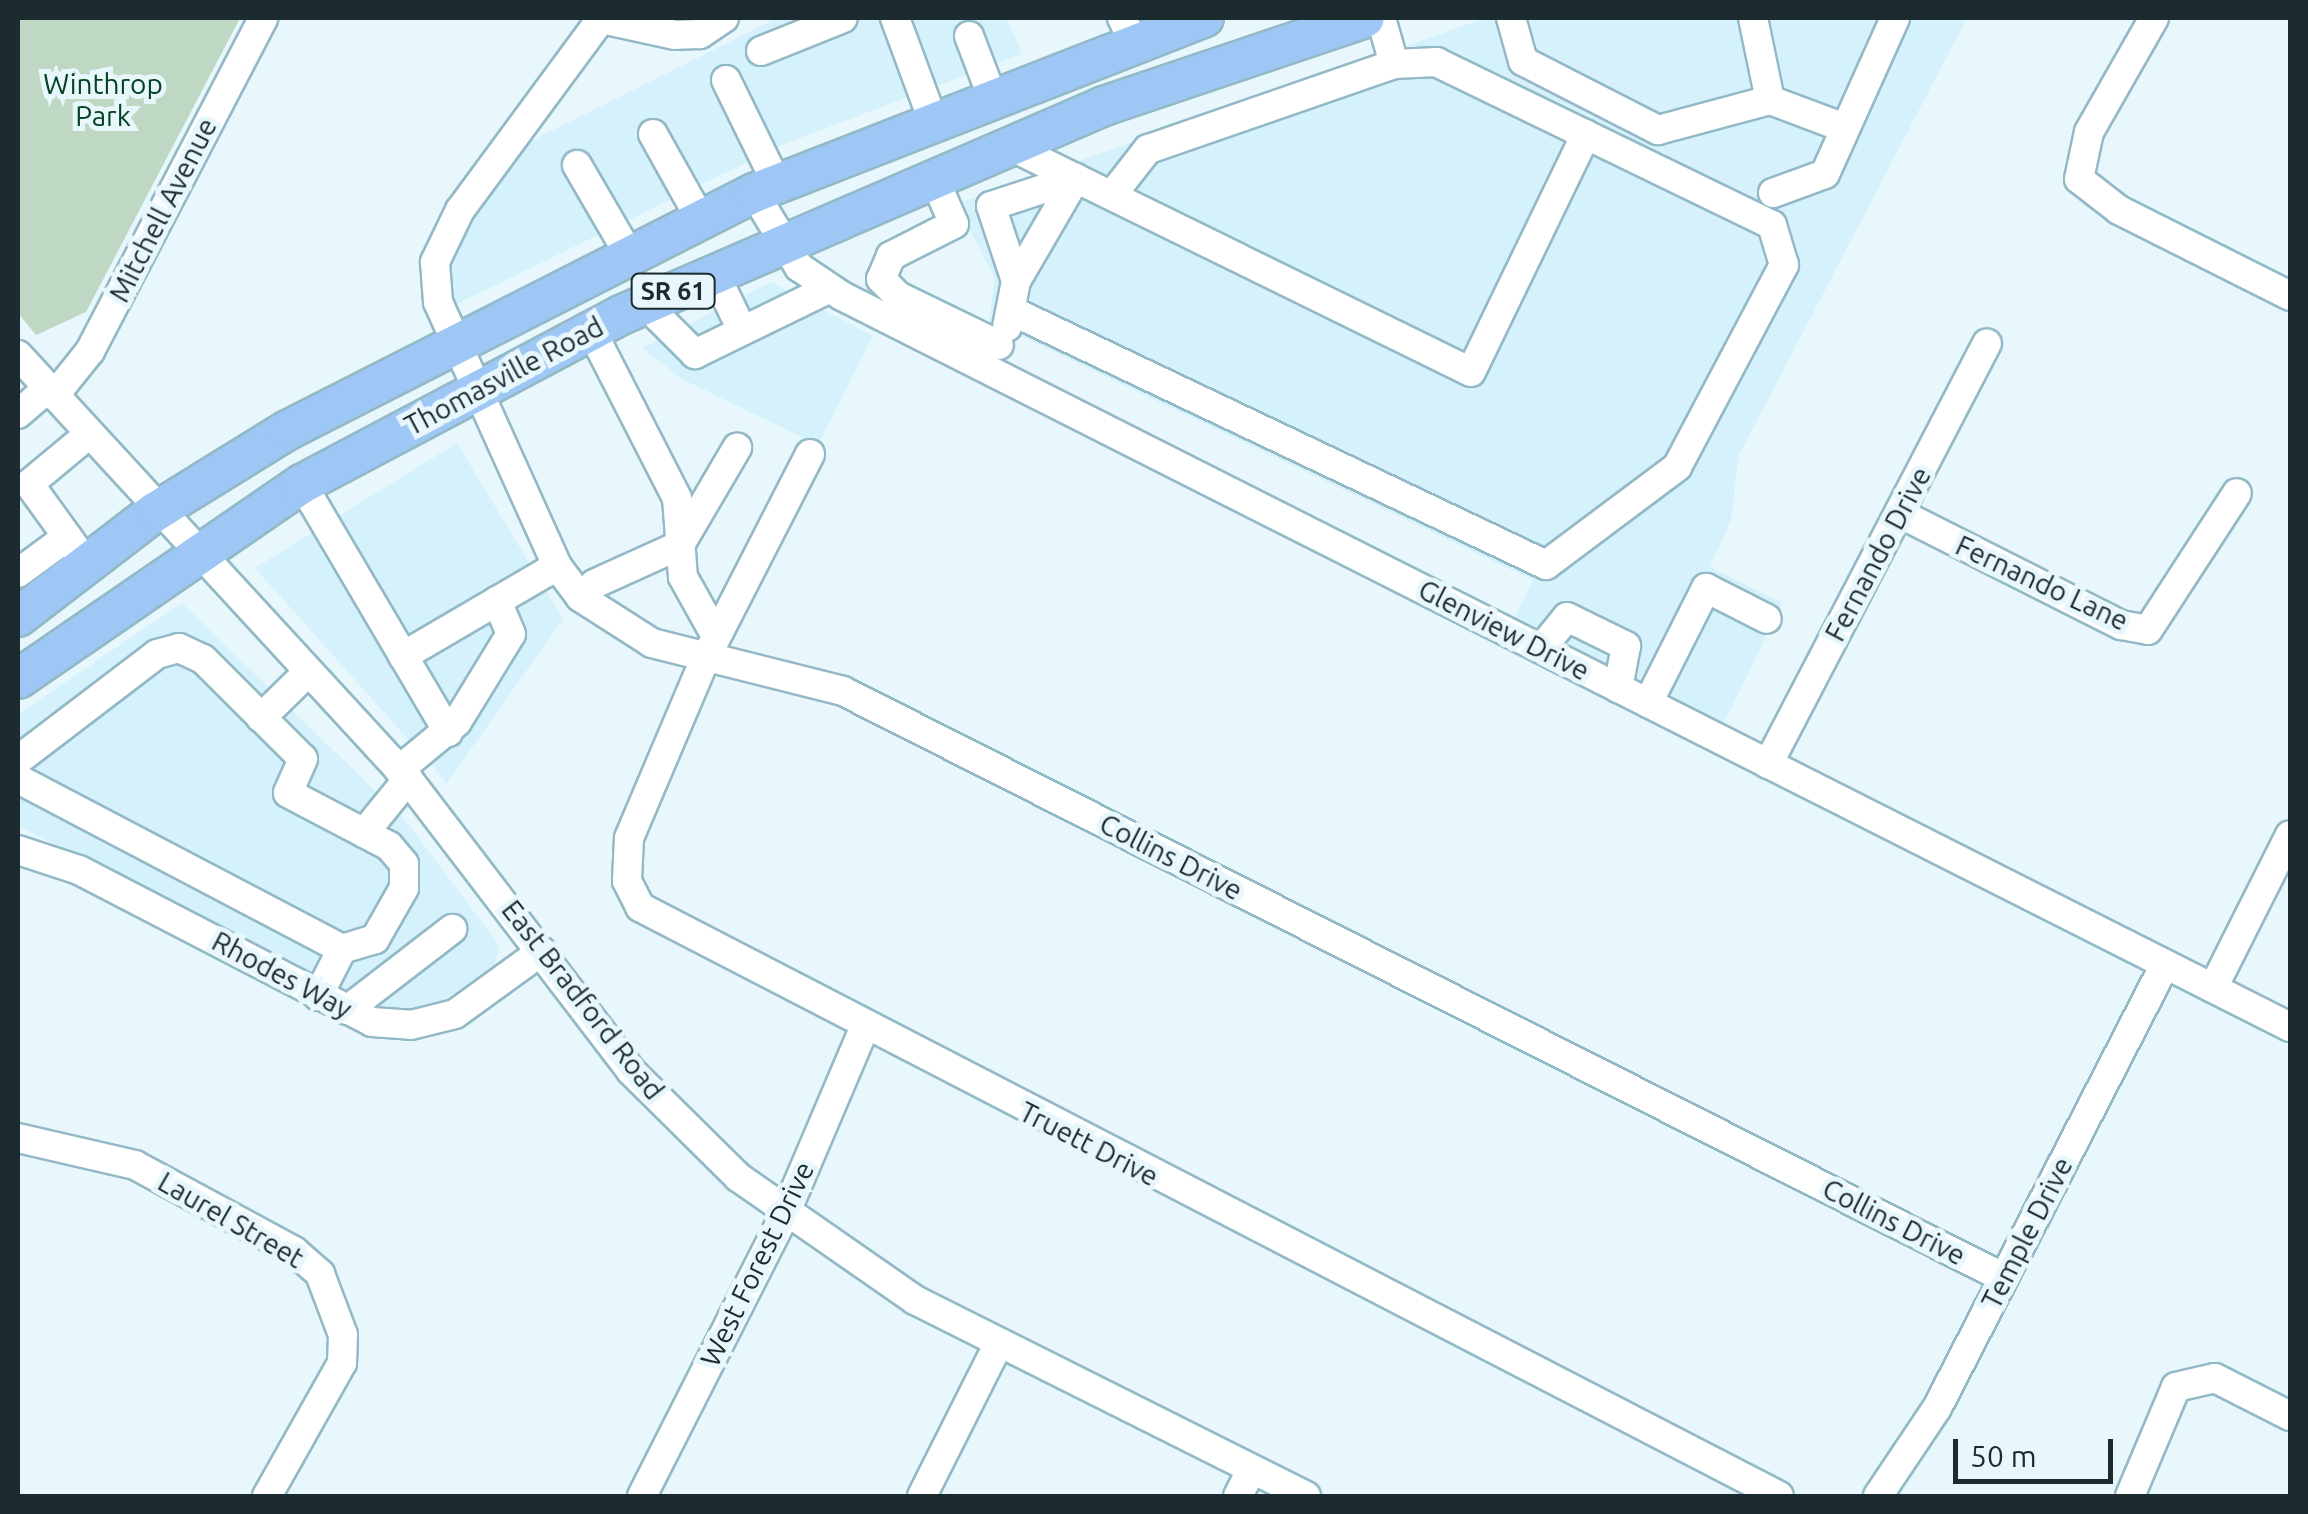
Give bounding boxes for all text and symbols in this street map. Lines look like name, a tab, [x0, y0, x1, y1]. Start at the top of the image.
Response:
park label: Winthrop Park	[43, 67, 163, 133]
street label: Mitchell Avenue	[102, 112, 224, 308]
road number: SR 61	[630, 271, 716, 311]
street label: Thomasville Road	[399, 309, 609, 443]
street label: Fernando Drive	[1818, 461, 1938, 647]
street label: Fernando Lane	[1950, 528, 2134, 638]
street label: Glenview Drive	[1413, 572, 1595, 688]
street label: Collins Drive	[1094, 807, 1248, 907]
street label: East Bradford Road	[495, 894, 671, 1106]
street label: Rhodes Way	[206, 924, 358, 1026]
street label: Truett Drive	[1014, 1095, 1164, 1193]
street label: Temple Drive	[1974, 1152, 2080, 1314]
street label: West Forest Drive	[693, 1156, 821, 1372]
street label: Laurel Street	[152, 1165, 310, 1275]
street label: Collins Drive	[1817, 1172, 1971, 1272]
scale bar	[1958, 1419, 2118, 1481]
text: 50 m	[1970, 1439, 2037, 1473]

